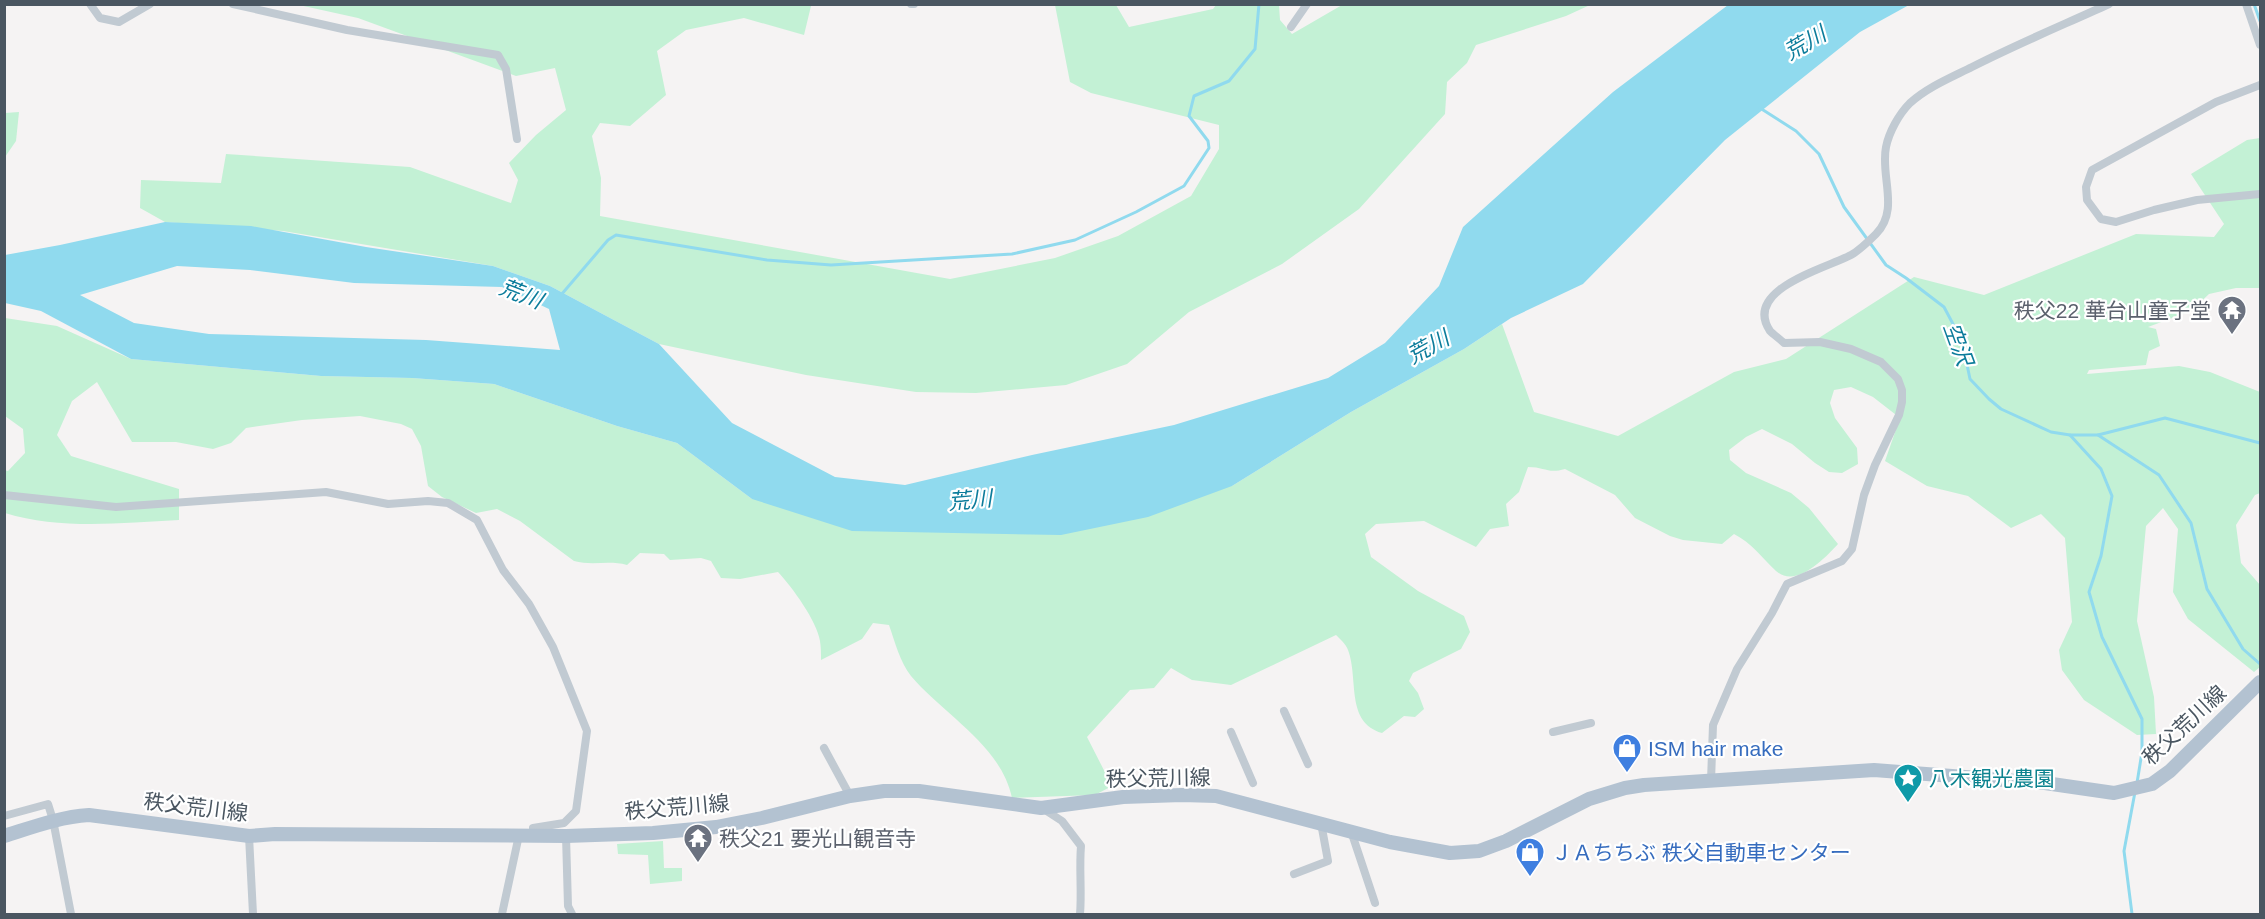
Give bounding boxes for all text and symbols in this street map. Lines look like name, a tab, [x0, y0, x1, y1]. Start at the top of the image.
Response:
water label: 荒川	[1780, 20, 1832, 65]
water label: 荒川	[496, 274, 548, 314]
temple icon: 秩父22 華台山童子堂	[2216, 294, 2248, 336]
place label: 秩父22 華台山童子堂	[2014, 299, 2211, 322]
water label: 空沢	[1939, 319, 1978, 372]
water label: 荒川	[1403, 324, 1455, 369]
water label: 荒川	[947, 485, 995, 514]
street label: 秩父荒川線	[2138, 681, 2230, 769]
shop icon: ISM hair make	[1611, 732, 1643, 774]
place label: ISM hair make	[1648, 737, 1783, 760]
place icon: 八木観光農園	[1892, 762, 1924, 804]
street label: 秩父荒川線	[1105, 766, 1211, 790]
place label: 八木観光農園	[1929, 767, 2055, 790]
street label: 秩父荒川線	[142, 789, 250, 825]
street label: 秩父荒川線	[624, 791, 730, 823]
temple icon: 秩父21 要光山観音寺	[682, 822, 714, 864]
place label: 秩父21 要光山観音寺	[719, 827, 916, 850]
shop icon: ＪＡちちぶ 秩父自動車センター	[1514, 836, 1546, 878]
place label: ＪＡちちぶ 秩父自動車センター	[1551, 841, 1851, 864]

